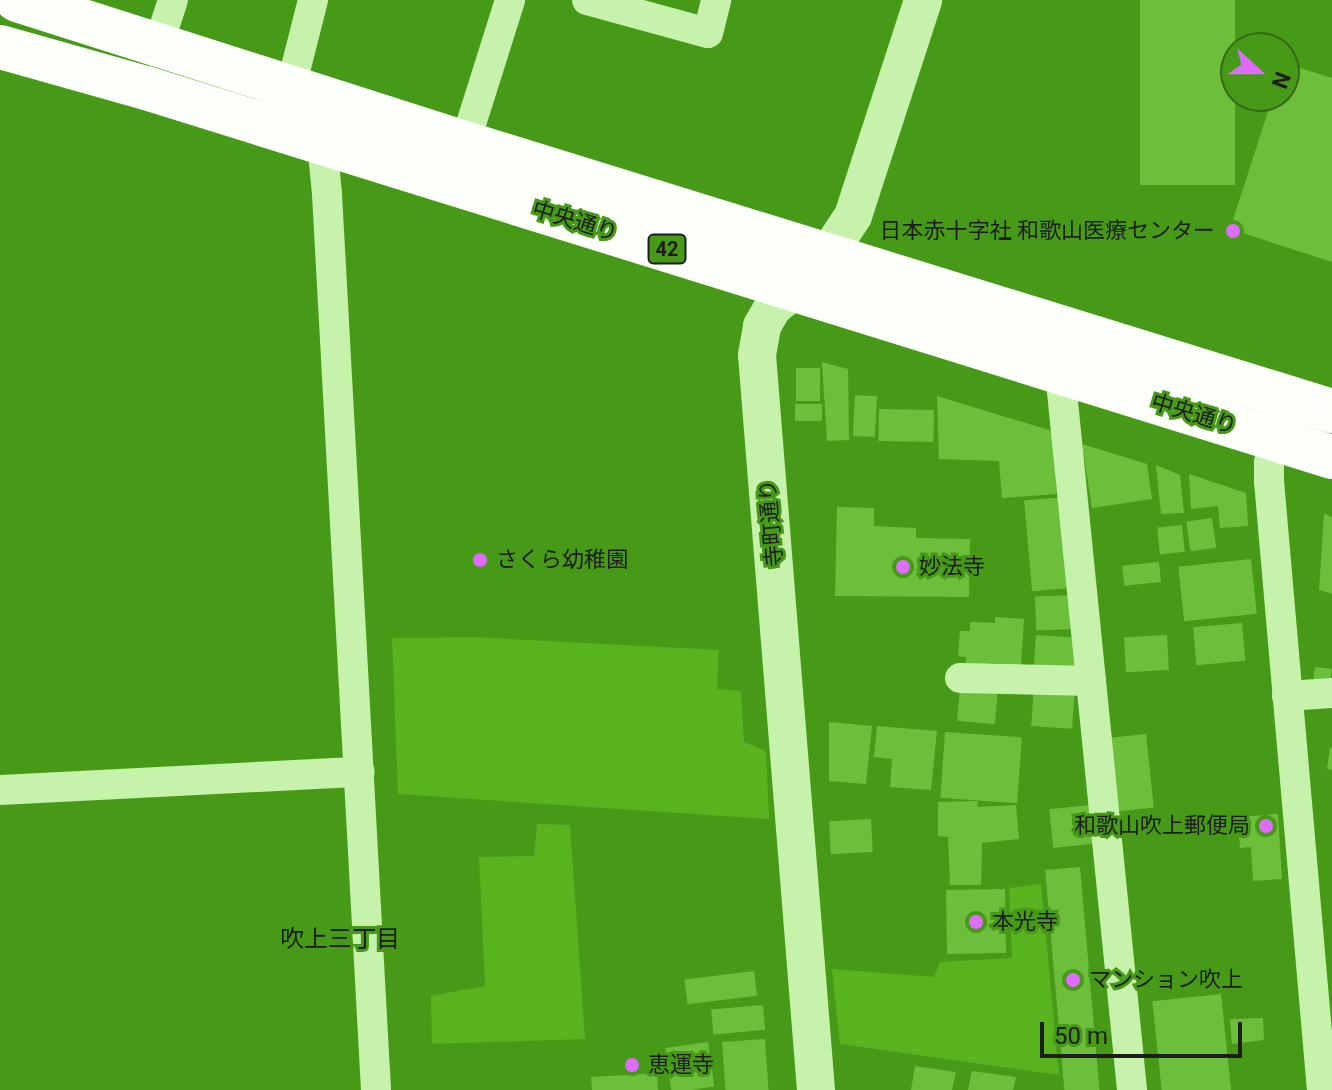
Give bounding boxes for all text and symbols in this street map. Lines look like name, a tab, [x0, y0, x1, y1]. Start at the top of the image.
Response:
north arrow	[1220, 32, 1300, 112]
text: N	[1267, 68, 1295, 92]
street label: 中央通り	[529, 196, 621, 246]
place label: 日本赤十字社 和歌山医療センター	[880, 218, 1215, 244]
marker: 日本赤十字社 和歌山医療センター	[1222, 220, 1244, 242]
road number: 42	[647, 233, 687, 265]
street label: 中央通り	[1148, 389, 1240, 439]
street label: 寺町通り	[754, 478, 788, 568]
place label: さくら幼稚園	[496, 547, 628, 573]
marker: さくら幼稚園	[471, 551, 489, 569]
place label: 妙法寺	[919, 554, 985, 580]
marker: 妙法寺	[894, 558, 912, 576]
place label: 和歌山吹上郵便局	[1074, 813, 1250, 839]
marker: 和歌山吹上郵便局	[1257, 817, 1275, 835]
place label: 本光寺	[992, 909, 1058, 935]
marker: 本光寺	[967, 913, 985, 931]
district label: 吹上三丁目	[280, 926, 400, 954]
place label: マンション吹上	[1089, 967, 1243, 993]
marker: マンション吹上	[1064, 971, 1082, 989]
scale bar	[1044, 1006, 1246, 1056]
text: 50 m	[1054, 1022, 1108, 1050]
place label: 恵運寺	[648, 1052, 714, 1078]
marker: 恵運寺	[623, 1056, 641, 1074]

